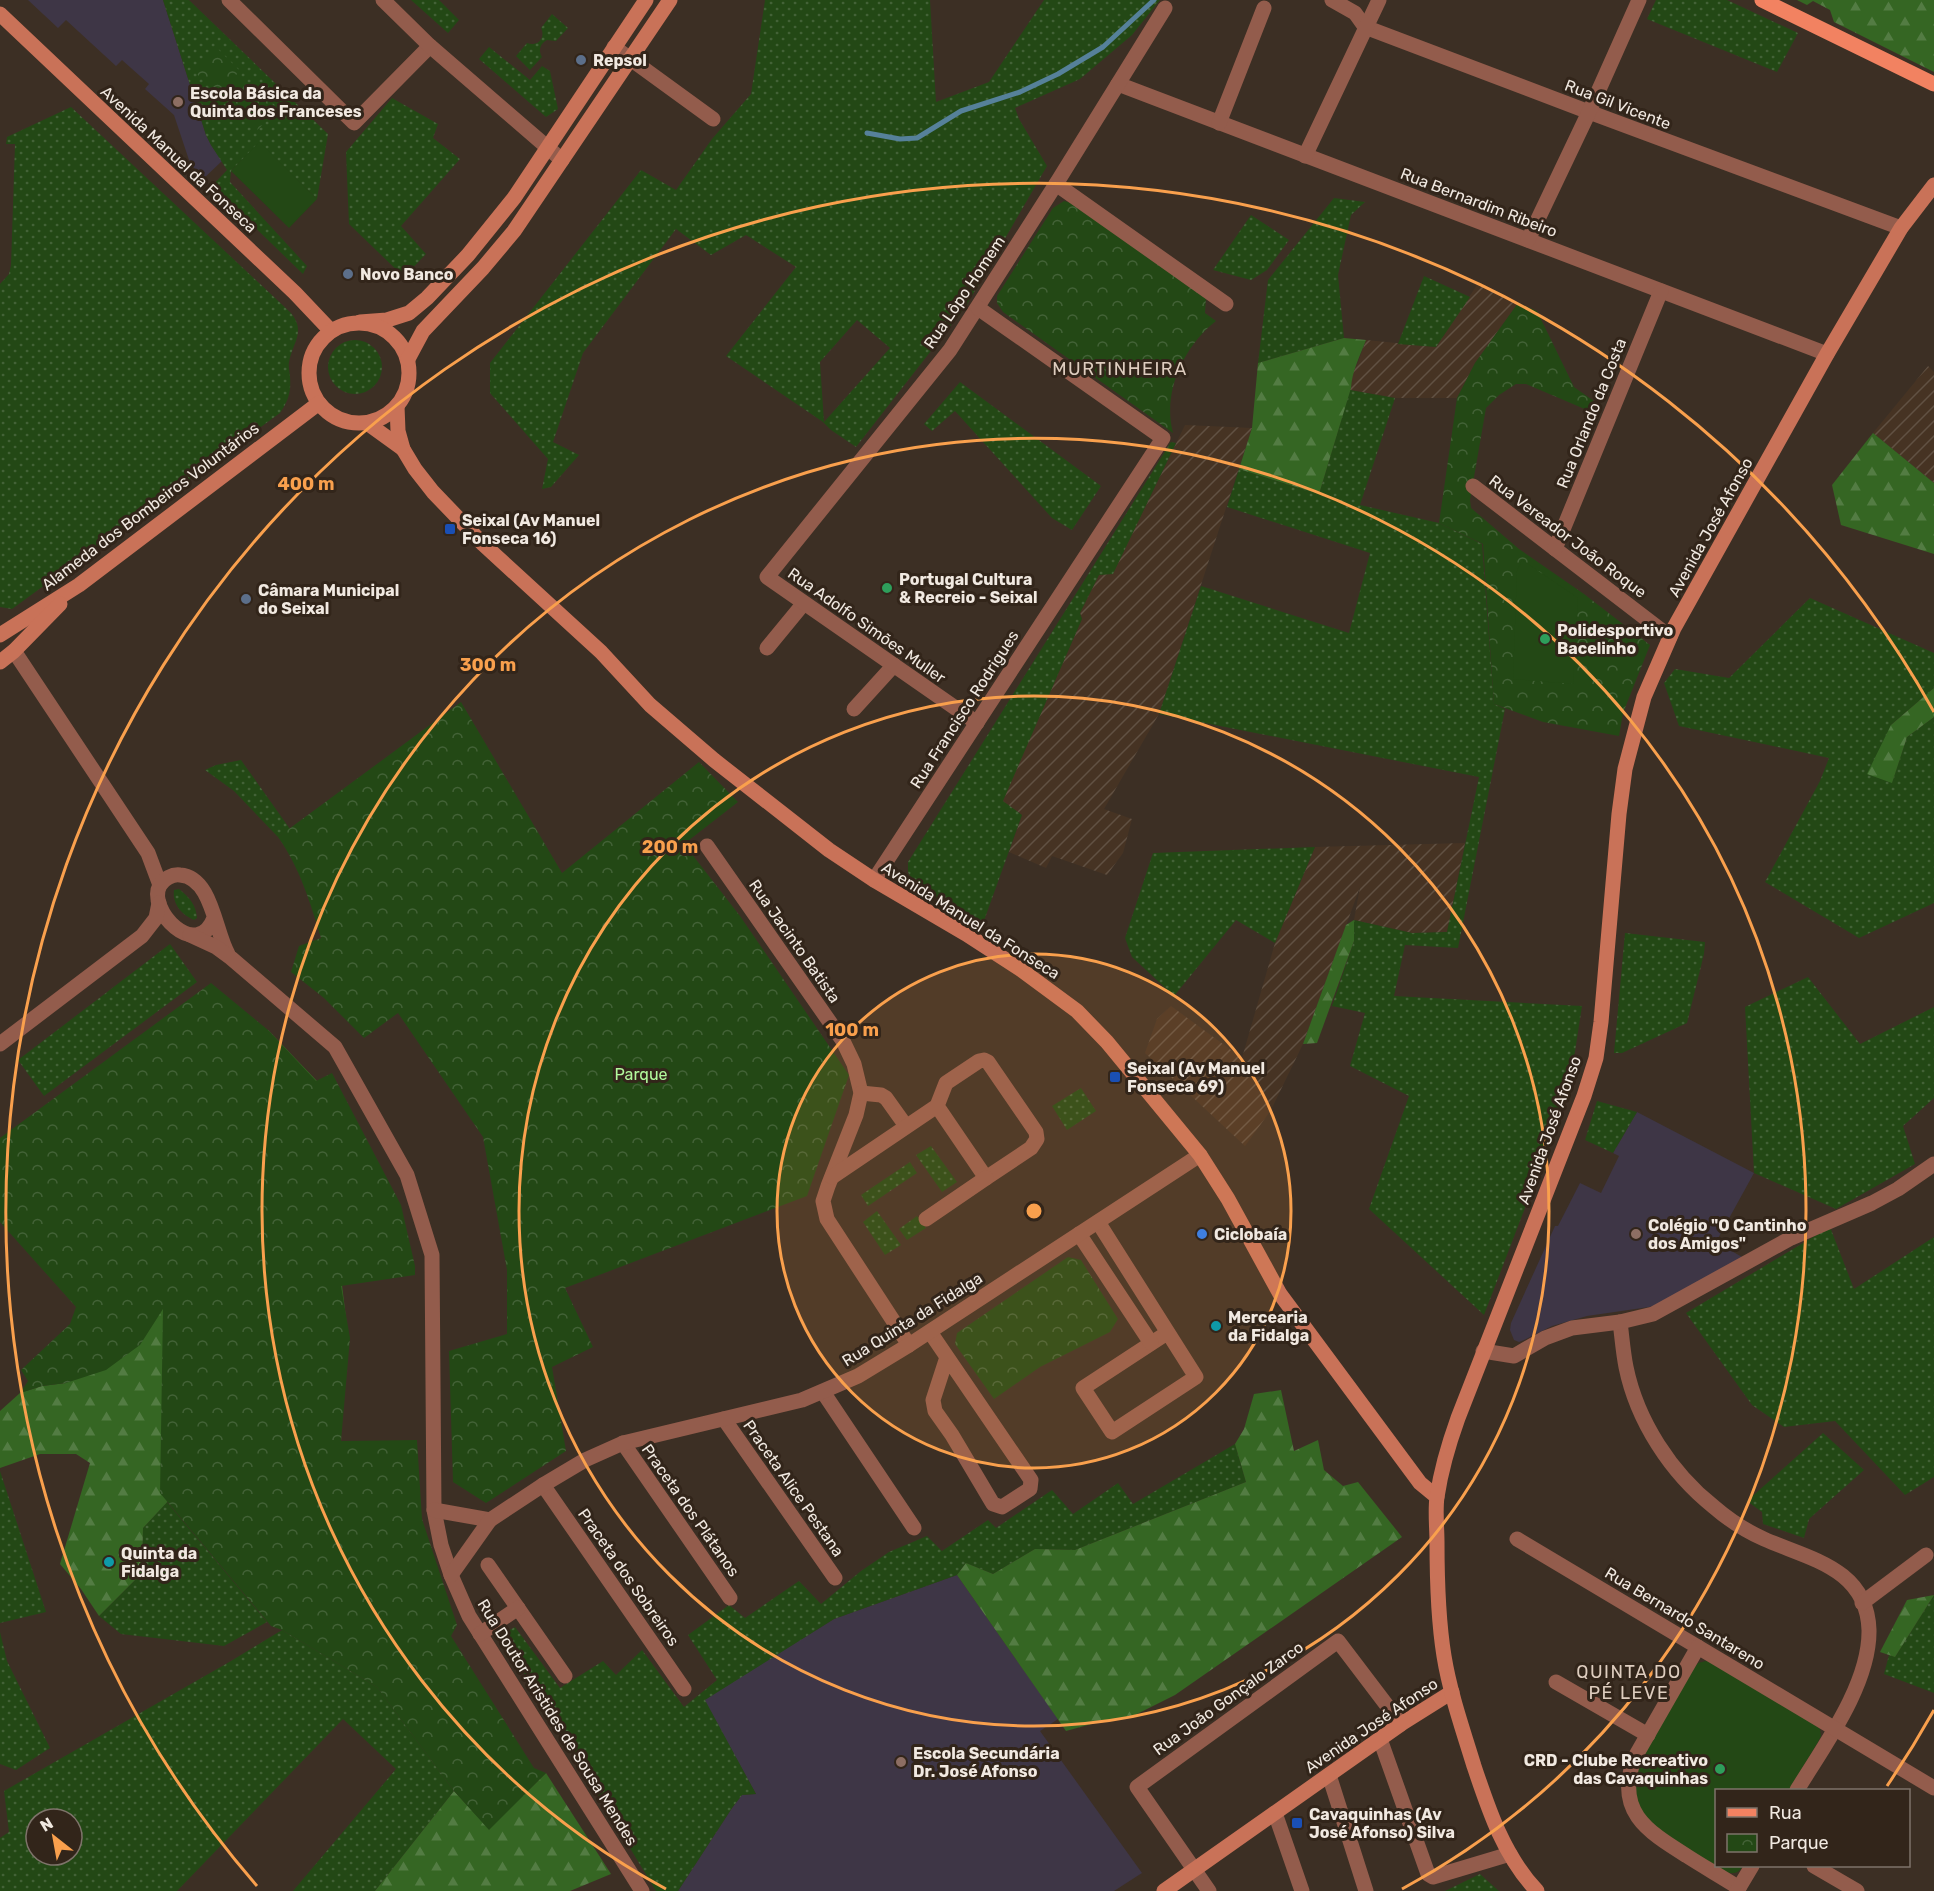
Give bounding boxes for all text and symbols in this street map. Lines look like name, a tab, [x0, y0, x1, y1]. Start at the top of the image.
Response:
place label: Repsol	[593, 51, 647, 70]
marker: Repsol	[574, 53, 588, 67]
street label: Rua Gil Vicente	[1562, 76, 1673, 133]
street label: Avenida Manuel da Fonseca	[97, 82, 261, 237]
place label: Escola Básica da Quinta dos Franceses	[190, 84, 362, 121]
marker: Escola Básica da Quinta dos Franceses	[171, 95, 185, 109]
street label: Rua Bernardim Ribeiro	[1398, 164, 1560, 241]
street label: Rua Lôpo Homem	[920, 232, 1009, 352]
place label: Novo Banco	[360, 265, 454, 284]
marker: Novo Banco	[341, 267, 355, 281]
street label: Rua Orlando da Costa	[1553, 335, 1630, 491]
district label: MURTINHEIRA	[1052, 358, 1188, 380]
street label: Alameda dos Bombeiros Voluntários	[38, 418, 263, 594]
street label: Avenida José Afonso	[1664, 454, 1757, 600]
street label: Rua Vereador João Roque	[1485, 471, 1650, 602]
text: 400 m	[277, 473, 335, 495]
place label: Seixal (Av Manuel Fonseca 16)	[462, 511, 600, 548]
marker: Seixal (Av Manuel Fonseca 16)	[443, 522, 457, 536]
street label: Rua Adolfo Simões Muller	[784, 564, 949, 687]
place label: Portugal Cultura & Recreio - Seixal	[899, 570, 1038, 607]
place label: Câmara Municipal do Seixal	[258, 581, 399, 618]
marker: Portugal Cultura & Recreio - Seixal	[880, 581, 894, 595]
marker: Câmara Municipal do Seixal	[239, 592, 253, 606]
place label: Polidesportivo Bacelinho	[1557, 621, 1673, 658]
street label: Rua Francisco Rodrigues	[906, 627, 1023, 792]
marker: Polidesportivo Bacelinho	[1538, 632, 1552, 646]
text: 300 m	[460, 654, 516, 676]
text: 200 m	[642, 836, 698, 858]
street label: Avenida Manuel da Fonseca	[878, 858, 1063, 983]
street label: Rua Jacinto Batista	[745, 876, 844, 1007]
text: 100 m	[825, 1019, 879, 1041]
street label: Avenida José Afonso	[1514, 1054, 1585, 1207]
place label: Seixal (Av Manuel Fonseca 69)	[1127, 1059, 1265, 1096]
park label: Parque	[615, 1065, 668, 1084]
marker: Seixal (Av Manuel Fonseca 69)	[1108, 1070, 1122, 1084]
centre of rings	[1024, 1201, 1044, 1221]
place label: Colégio "O Cantinho dos Amigos"	[1648, 1216, 1807, 1253]
place label: Ciclobaía	[1214, 1225, 1287, 1244]
marker: Ciclobaía	[1195, 1227, 1209, 1241]
marker: Colégio "O Cantinho dos Amigos"	[1629, 1227, 1643, 1241]
street label: Rua Quinta da Fidalga	[839, 1268, 986, 1370]
place label: Mercearia da Fidalga	[1228, 1308, 1309, 1345]
marker: Mercearia da Fidalga	[1209, 1319, 1223, 1333]
street label: Praceta Alice Pestana	[739, 1416, 848, 1560]
street label: Praceta dos Plátanos	[638, 1440, 744, 1580]
street label: Praceta dos Sobreiros	[574, 1505, 683, 1650]
place label: Quinta da Fidalga	[121, 1544, 197, 1581]
marker: Quinta da Fidalga	[102, 1555, 116, 1569]
street label: Rua Bernardo Santareno	[1601, 1563, 1768, 1674]
street label: Rua Doutor Aristides de Sousa Mendes	[473, 1596, 642, 1849]
street label: Rua João Gonçalo Zarco	[1150, 1638, 1307, 1759]
district label: QUINTA DO PÉ LEVE	[1576, 1661, 1682, 1704]
street label: Avenida José Afonso	[1301, 1674, 1441, 1777]
place label: Escola Secundária Dr. José Afonso	[913, 1744, 1060, 1781]
place label: CRD - Clube Recreativo das Cavaquinhas	[1524, 1751, 1708, 1788]
marker: Escola Secundária Dr. José Afonso	[894, 1755, 908, 1769]
marker: CRD - Clube Recreativo das Cavaquinhas	[1713, 1762, 1727, 1776]
legend	[1715, 1789, 1910, 1867]
text: Rua	[1769, 1802, 1802, 1824]
place label: Cavaquinhas (Av José Afonso) Silva	[1309, 1805, 1455, 1842]
north arrow	[24, 1807, 84, 1867]
text: N	[37, 1813, 56, 1836]
marker: Cavaquinhas (Av José Afonso) Silva	[1290, 1816, 1304, 1830]
text: Parque	[1769, 1832, 1829, 1854]

